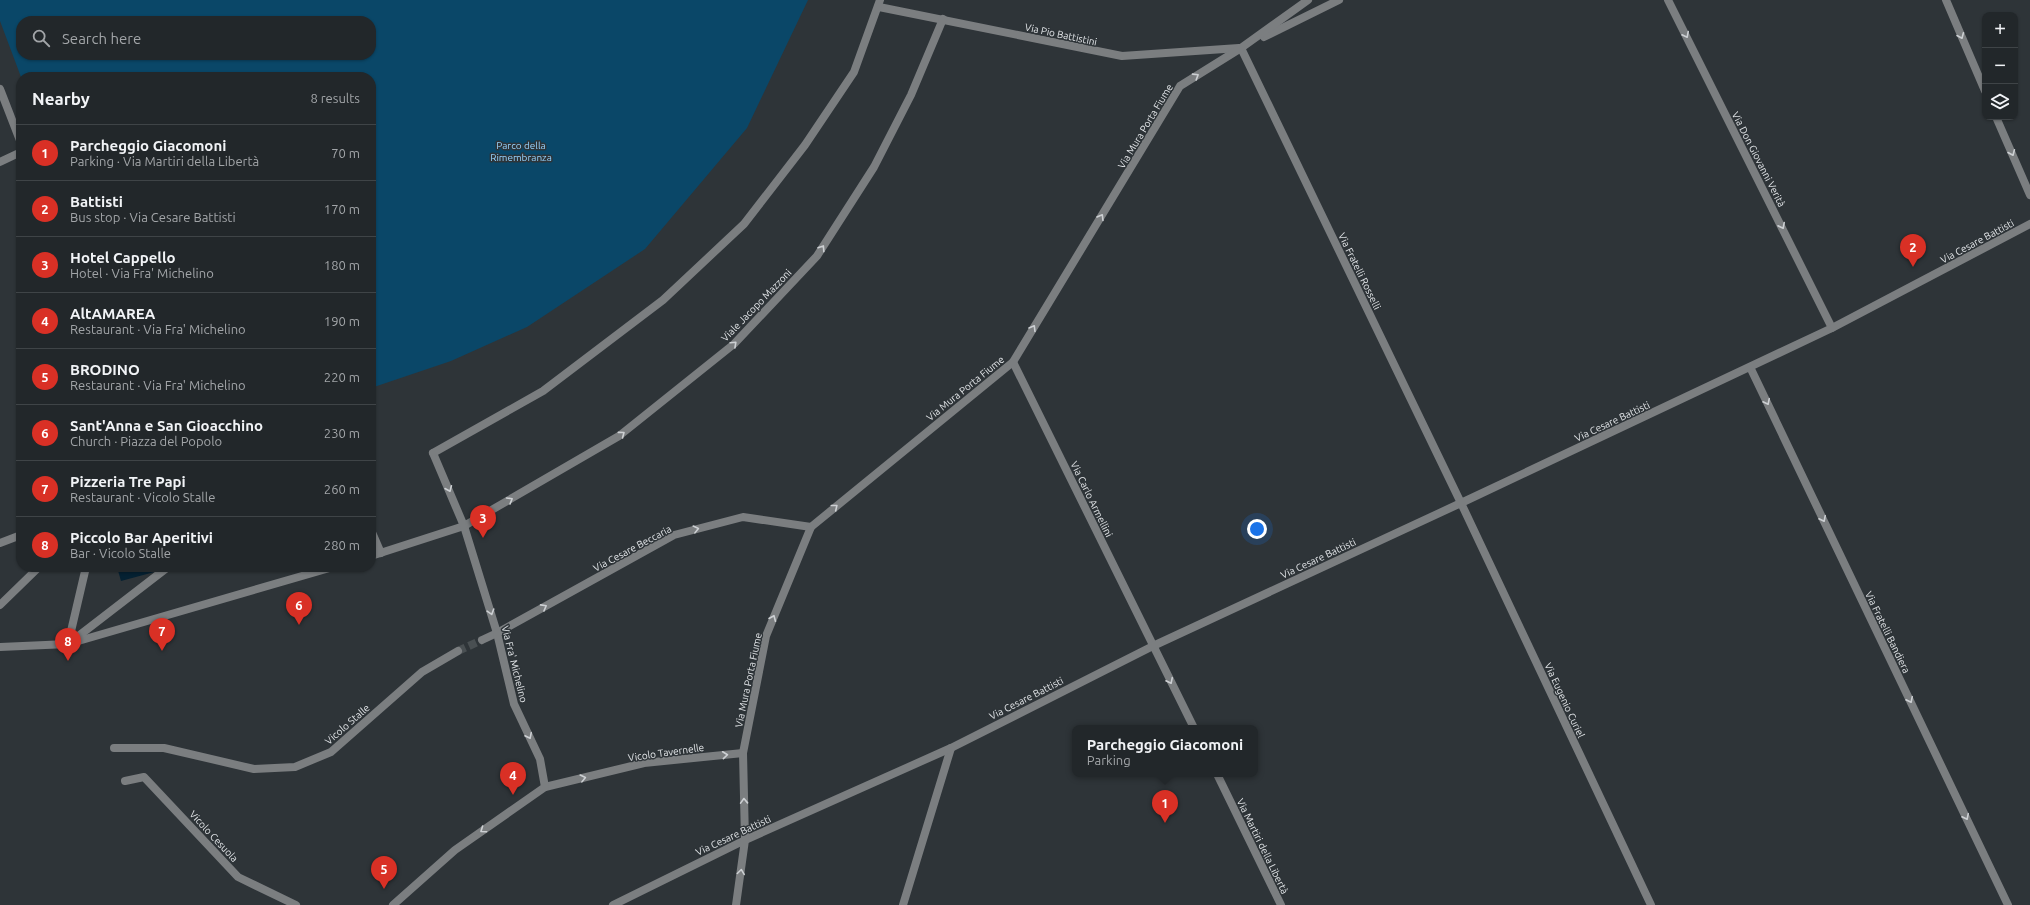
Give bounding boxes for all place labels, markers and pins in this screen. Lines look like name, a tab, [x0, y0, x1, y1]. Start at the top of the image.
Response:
pin: 2	[1900, 234, 1926, 267]
pin: 3	[470, 505, 496, 538]
pin: 6	[286, 592, 312, 625]
pin: 7	[149, 618, 175, 651]
pin: 8	[55, 628, 81, 661]
pin: 4	[500, 762, 526, 795]
pin: 1	[1152, 790, 1178, 823]
pin: 5	[371, 856, 397, 889]

